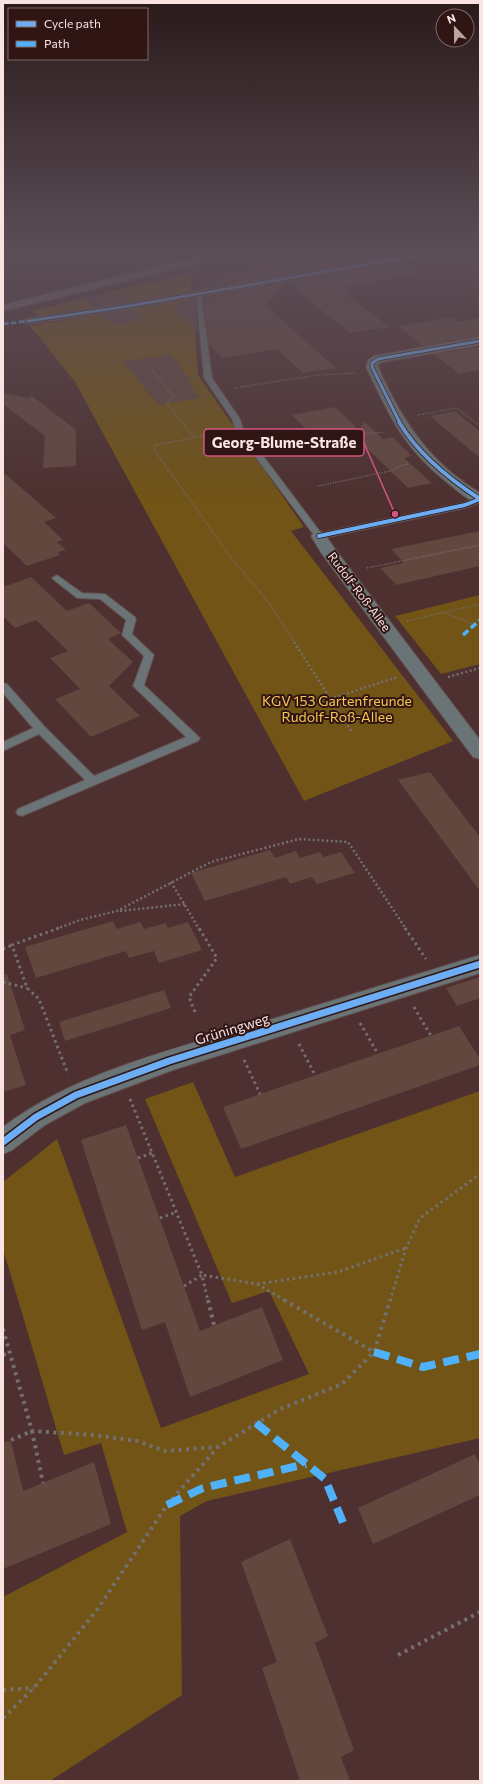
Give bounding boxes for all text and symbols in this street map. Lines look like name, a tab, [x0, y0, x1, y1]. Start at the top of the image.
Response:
legend	[8, 8, 148, 60]
north arrow	[435, 8, 475, 48]
text: N	[445, 11, 457, 26]
text: Cycle path	[44, 16, 101, 30]
text: Path	[44, 36, 70, 50]
callout: Georg-Blume-Straße	[204, 429, 364, 456]
text: Georg-Blume-Straße	[212, 433, 356, 451]
street label: Rudolf-Roß-Allee	[326, 549, 394, 634]
park label: KGV 153 Gartenfreunde Rudolf-Roß-Allee	[262, 692, 412, 725]
street label: Grüningweg	[193, 1009, 271, 1048]

